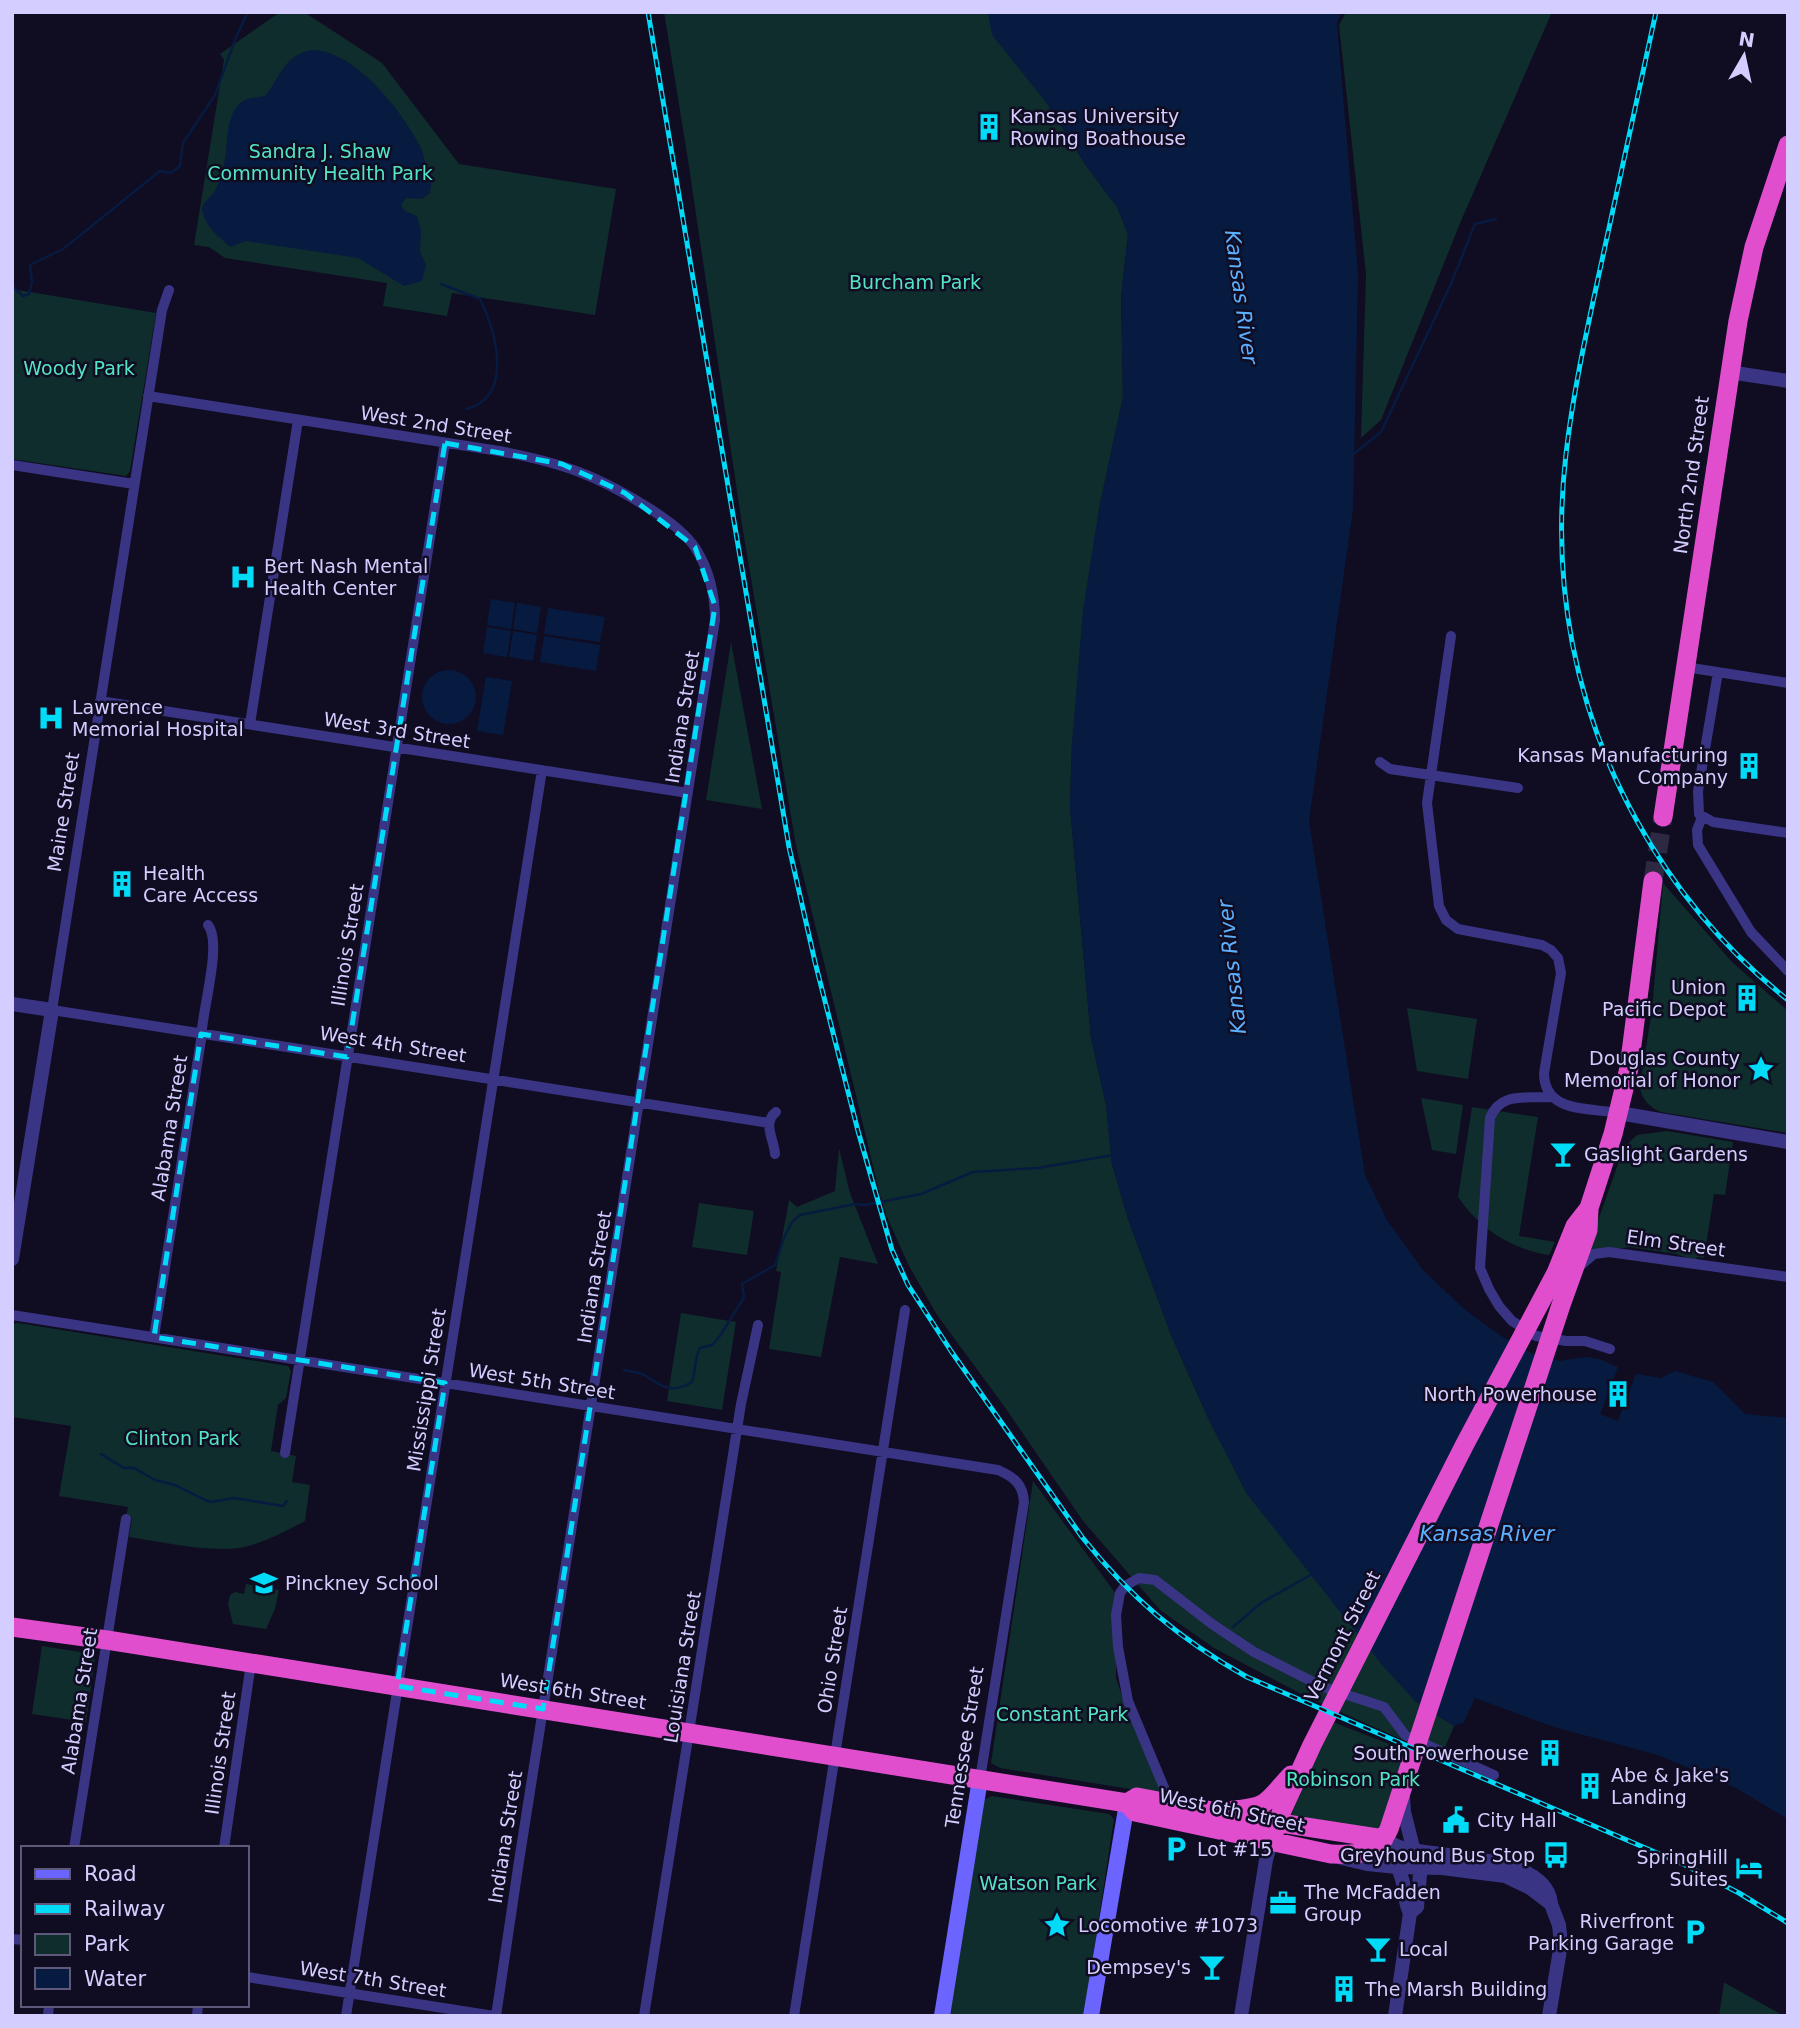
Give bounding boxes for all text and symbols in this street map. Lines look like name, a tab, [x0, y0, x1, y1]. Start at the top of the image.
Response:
north arrow	[1709, 21, 1779, 91]
text: N	[1737, 27, 1756, 51]
place label: Kansas University Rowing Boathouse	[1010, 105, 1186, 149]
building icon: Kansas University Rowing Boathouse	[974, 112, 1004, 142]
park label: Sandra J. Shaw Community Health Park	[207, 140, 433, 184]
water label: Kansas River	[1220, 228, 1262, 367]
park label: Burcham Park	[849, 271, 981, 293]
park label: Woody Park	[23, 357, 135, 379]
street label: North 2nd Street	[1669, 395, 1713, 555]
street label: West 2nd Street	[359, 401, 513, 447]
place label: Bert Nash Mental Health Center	[264, 555, 428, 599]
hospital icon: Bert Nash Mental Health Center	[228, 562, 258, 592]
street label: Indiana Street	[661, 649, 703, 785]
place label: Lawrence Memorial Hospital	[72, 696, 244, 740]
hospital icon: Lawrence Memorial Hospital	[36, 703, 66, 733]
street label: West 3rd Street	[322, 708, 472, 752]
place label: Kansas Manufacturing Company	[1517, 744, 1728, 788]
street label: Maine Street	[43, 751, 83, 873]
building icon: Kansas Manufacturing Company	[1734, 751, 1764, 781]
place label: Health Care Access	[143, 862, 258, 906]
building icon: Health Care Access	[107, 869, 137, 899]
street label: Illinois Street	[326, 882, 368, 1008]
water label: Kansas River	[1213, 897, 1251, 1035]
place label: Union Pacific Depot	[1602, 976, 1726, 1020]
building icon: Union Pacific Depot	[1732, 983, 1762, 1013]
street label: West 4th Street	[318, 1022, 468, 1066]
place label: Douglas County Memorial of Honor	[1564, 1047, 1740, 1091]
street label: Alabama Street	[147, 1053, 191, 1203]
place icon: Douglas County Memorial of Honor	[1746, 1054, 1776, 1084]
bar icon: Gaslight Gardens	[1548, 1139, 1578, 1169]
place label: Gaslight Gardens	[1584, 1143, 1748, 1165]
street label: Indiana Street	[573, 1209, 615, 1345]
street label: Elm Street	[1625, 1225, 1727, 1261]
street label: Mississippi Street	[402, 1307, 450, 1473]
street label: West 5th Street	[467, 1359, 617, 1403]
building icon: North Powerhouse	[1603, 1379, 1633, 1409]
place label: North Powerhouse	[1423, 1383, 1597, 1405]
park label: Clinton Park	[125, 1427, 239, 1449]
water label: Kansas River	[1419, 1522, 1556, 1546]
street label: Vermont Street	[1299, 1567, 1385, 1705]
school or university icon: Pinckney School	[249, 1568, 279, 1598]
place label: Pinckney School	[285, 1572, 439, 1594]
street label: Louisiana Street	[659, 1589, 705, 1745]
street label: Ohio Street	[813, 1605, 851, 1715]
street label: Alabama Street	[57, 1626, 101, 1776]
street label: Tennessee Street	[940, 1665, 988, 1830]
street label: West 6th Street	[498, 1669, 648, 1713]
street label: Illinois Street	[200, 1690, 240, 1816]
park label: Constant Park	[996, 1703, 1128, 1725]
building icon: South Powerhouse	[1535, 1738, 1565, 1768]
place label: South Powerhouse	[1353, 1742, 1529, 1764]
place label: Abe & Jake's Landing	[1611, 1764, 1729, 1808]
park label: Robinson Park	[1286, 1768, 1420, 1790]
street label: Indiana Street	[484, 1769, 526, 1905]
building icon: Abe & Jake's Landing	[1575, 1771, 1605, 1801]
street label: West 6th Street	[1157, 1784, 1307, 1836]
public building icon: City Hall	[1441, 1805, 1471, 1835]
place label: City Hall	[1477, 1809, 1557, 1831]
parking icon: Lot #15	[1161, 1834, 1191, 1864]
place label: Lot #15	[1197, 1838, 1272, 1860]
bus stop icon: Greyhound Bus Stop	[1541, 1840, 1571, 1870]
place label: Greyhound Bus Stop	[1340, 1844, 1535, 1866]
legend	[21, 1846, 248, 2007]
place label: SpringHill Suites	[1637, 1846, 1728, 1890]
hotel icon: SpringHill Suites	[1734, 1853, 1764, 1883]
text: Road	[84, 1862, 137, 1886]
park label: Watson Park	[979, 1872, 1097, 1894]
place label: The McFadden Group	[1303, 1881, 1441, 1925]
office icon: The McFadden Group	[1268, 1888, 1298, 1918]
text: Railway	[84, 1897, 165, 1921]
place icon: Locomotive #1073	[1042, 1910, 1072, 1940]
place label: Riverfront Parking Garage	[1528, 1910, 1674, 1954]
place label: Locomotive #1073	[1078, 1914, 1258, 1936]
parking icon: Riverfront Parking Garage	[1680, 1917, 1710, 1947]
text: Park	[84, 1932, 130, 1956]
bar icon: Local	[1363, 1934, 1393, 1964]
place label: Local	[1399, 1938, 1448, 1960]
bar icon: Dempsey's	[1197, 1952, 1227, 1982]
place label: Dempsey's	[1086, 1956, 1191, 1978]
street label: West 7th Street	[298, 1957, 448, 2001]
text: Water	[84, 1967, 146, 1991]
building icon: The Marsh Building	[1329, 1974, 1359, 2004]
place label: The Marsh Building	[1364, 1978, 1547, 2000]

